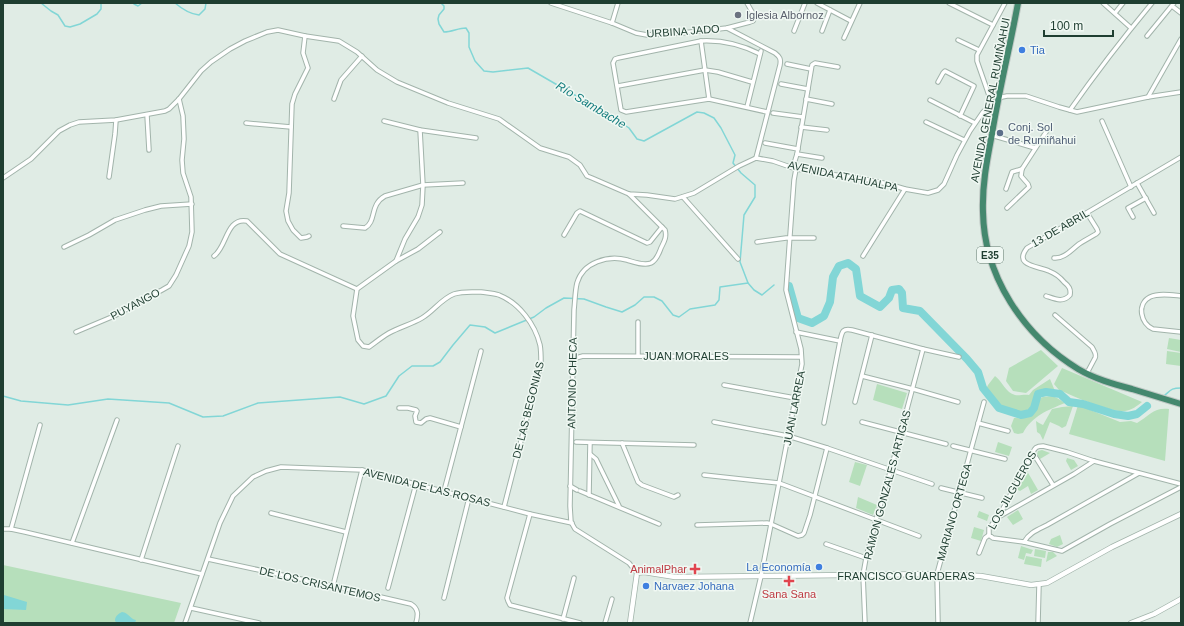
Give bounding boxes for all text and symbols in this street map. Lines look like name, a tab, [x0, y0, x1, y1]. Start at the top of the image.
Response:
place label: Iglesia Albornoz	[746, 9, 824, 21]
marker: Iglesia Albornoz	[733, 10, 743, 20]
scale bar	[1044, 12, 1113, 38]
street label: AVENIDA GENERAL RUMIÑAHUI	[968, 17, 1012, 183]
text: 100 m	[1050, 19, 1083, 33]
street label: URBINA JADO	[646, 22, 720, 40]
place label: Tia	[1030, 44, 1046, 56]
marker: Tia	[1017, 45, 1027, 55]
water label: Río Sambache	[553, 79, 629, 132]
place label: Conj. Sol de Rumiñahui	[1008, 121, 1076, 146]
marker: Conj. Sol de Rumiñahui	[995, 128, 1005, 138]
street label: AVENIDA ATAHUALPA	[787, 158, 900, 194]
street label: 13 DE ABRIL	[1029, 207, 1091, 249]
road number: E35	[977, 247, 1003, 263]
street label: PUYANGO	[108, 286, 162, 322]
street label: ANTONIO CHECA	[565, 337, 579, 429]
street label: JUAN MORALES	[643, 350, 729, 362]
street label: DE LAS BEGONIAS	[510, 360, 546, 460]
street label: JUAN LARREA	[781, 369, 807, 446]
street label: RAMON GONZALES ARTIGAS	[861, 409, 913, 561]
street label: LOS JILGUEROS	[986, 449, 1038, 531]
street label: MARIANO ORTEGA	[934, 461, 974, 562]
street label: AVENIDA DE LAS ROSAS	[362, 465, 492, 509]
place label: La Economía	[746, 561, 812, 573]
marker: La Economía	[814, 562, 824, 572]
place label: AnimalPhar	[630, 563, 687, 575]
street label: DE LOS CRISANTEMOS	[258, 564, 382, 604]
marker: AnimalPhar	[690, 564, 700, 574]
street label: FRANCISCO GUARDERAS	[837, 570, 975, 582]
marker: Sana Sana	[784, 576, 794, 586]
place label: Narvaez Johana	[654, 580, 735, 592]
marker: Narvaez Johana	[641, 581, 651, 591]
place label: Sana Sana	[762, 588, 817, 600]

